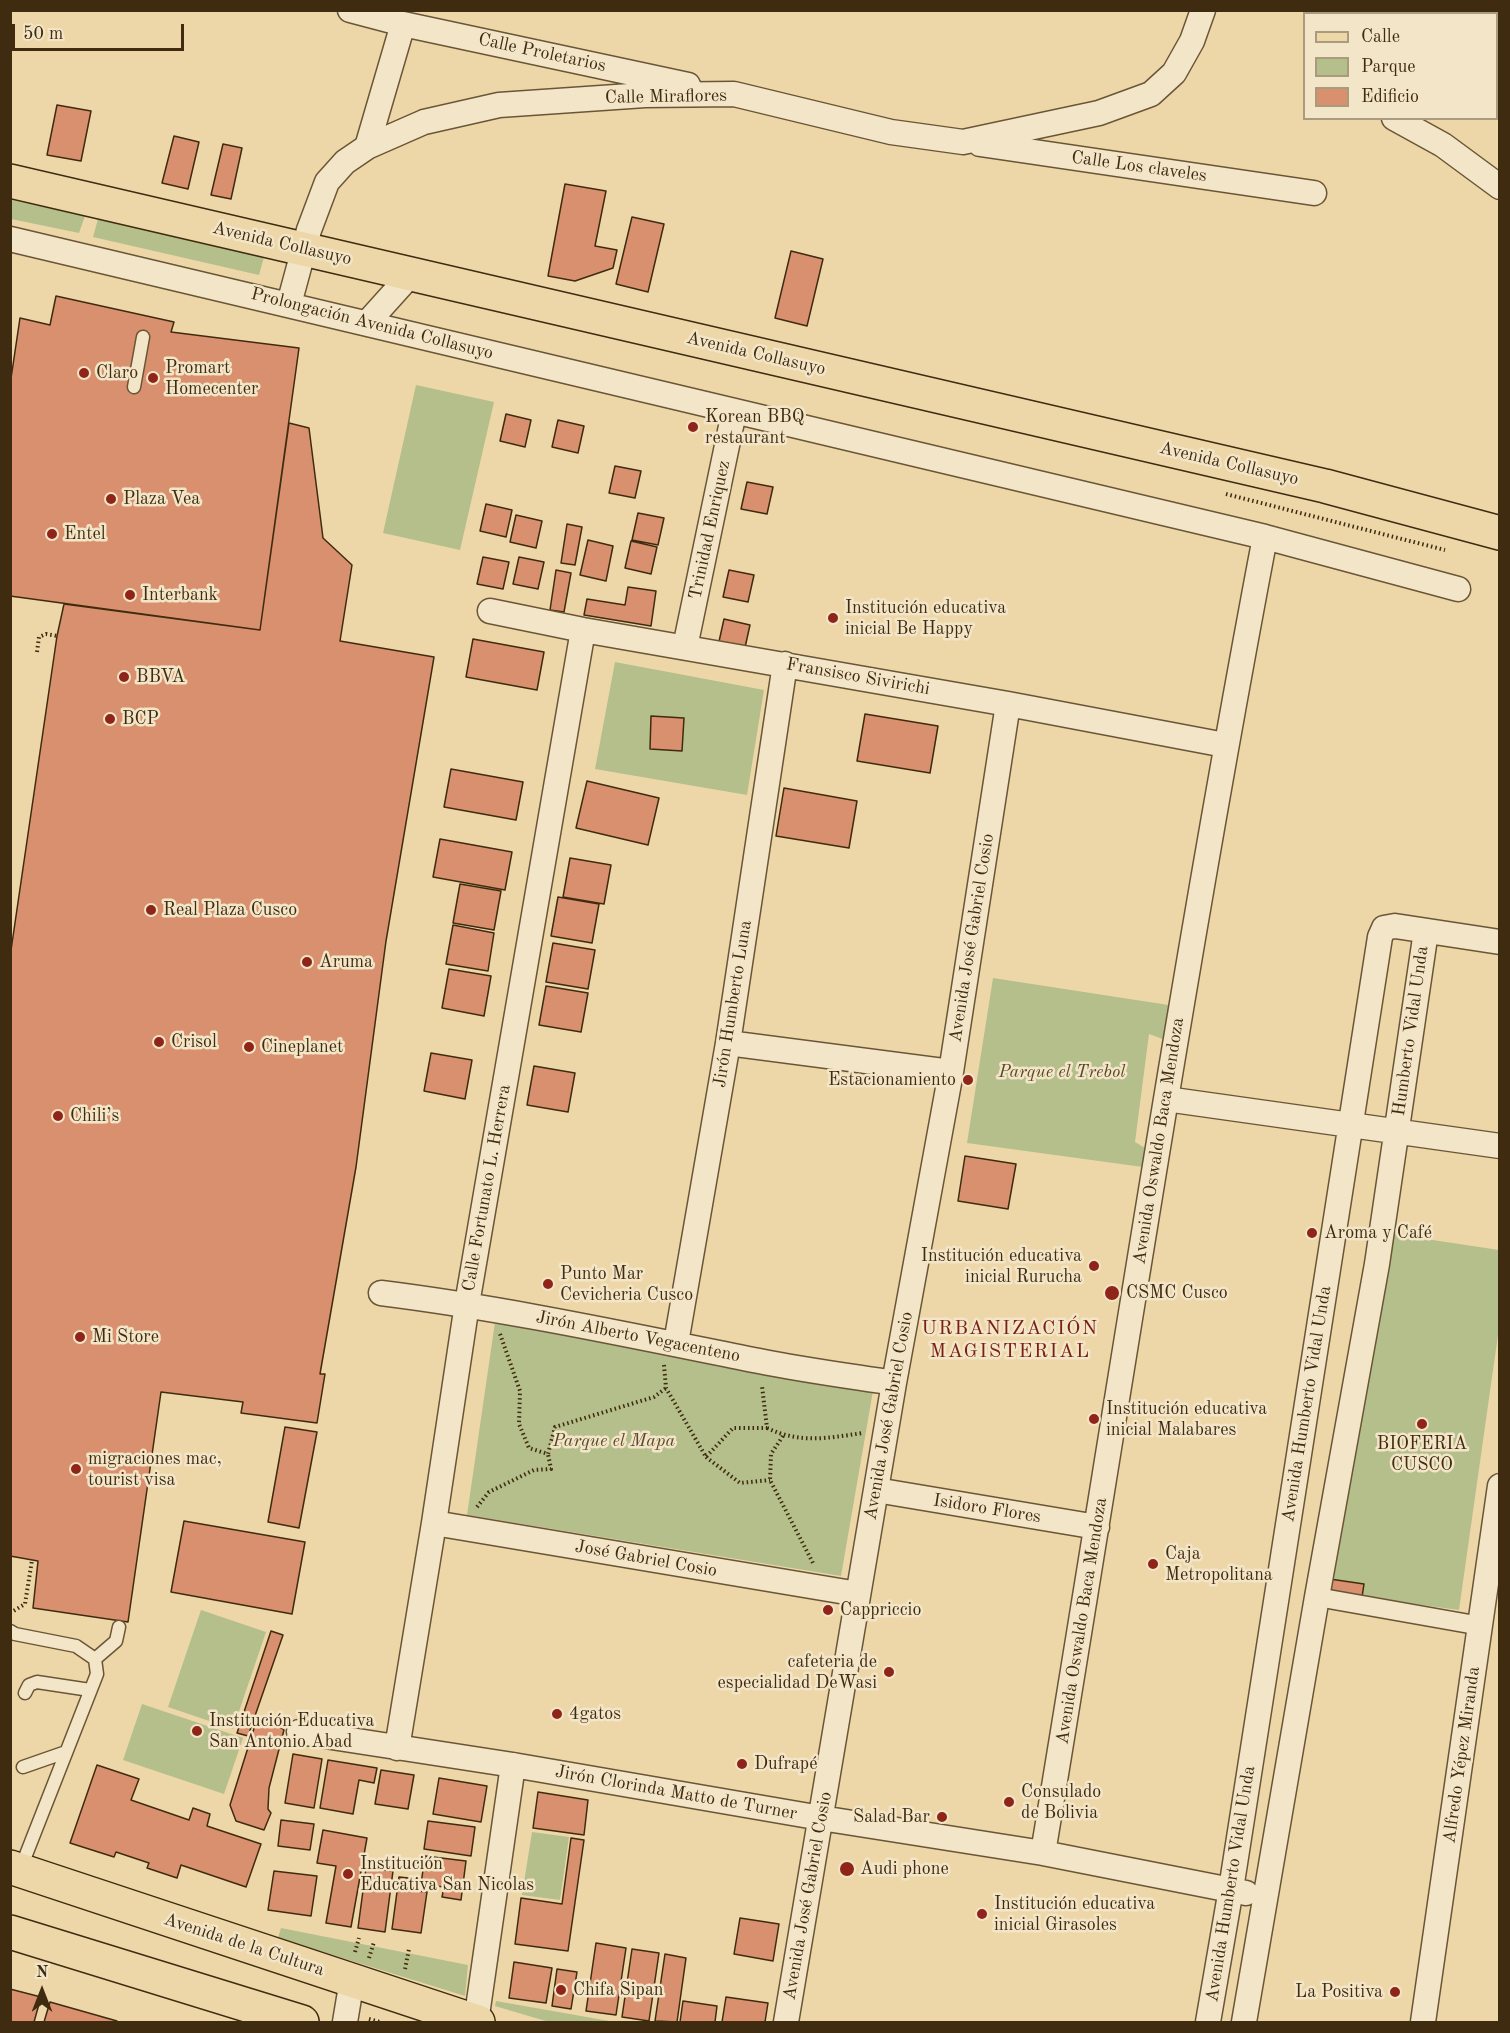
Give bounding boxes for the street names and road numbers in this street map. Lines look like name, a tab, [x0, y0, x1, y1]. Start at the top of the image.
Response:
street label: Calle Proletarios	[476, 29, 608, 77]
street label: Calle Miraflores	[605, 85, 727, 109]
street label: Calle Los claveles	[1070, 147, 1208, 187]
street label: Avenida Collasuyo	[210, 217, 354, 271]
street label: Prolongación Avenida Collasuyo	[249, 283, 495, 365]
street label: Avenida Collasuyo	[684, 327, 828, 381]
street label: Avenida Collasuyo	[1157, 437, 1301, 491]
street label: Trinidad Enriquez	[685, 458, 735, 602]
street label: Fransisco Sivirichi	[784, 654, 932, 700]
street label: Avenida José Gabriel Cosio	[945, 832, 999, 1044]
street label: Jirón Humberto Luna	[709, 919, 757, 1089]
street label: Humberto Vidal Unda	[1388, 945, 1434, 1117]
street label: Avenida Oswaldo Baca Mendoza	[1129, 1016, 1189, 1266]
street label: Calle Fortunato L. Herrera	[458, 1083, 516, 1293]
street label: Avenida Humberto Vidal Unda	[1278, 1284, 1336, 1524]
street label: Jirón Alberto Vegacenteno	[534, 1307, 742, 1367]
street label: Avenida José Gabriel Cosio	[860, 1310, 918, 1522]
street label: Isidoro Flores	[932, 1490, 1042, 1528]
street label: Avenida Oswaldo Baca Mendoza	[1052, 1496, 1112, 1746]
street label: José Gabriel Cosio	[573, 1536, 719, 1582]
street label: Alfredo Yépez Miranda	[1439, 1665, 1485, 1845]
street label: Jirón Clorinda Matto de Turner	[553, 1761, 799, 1825]
street label: Avenida Humberto Vidal Unda	[1202, 1764, 1260, 2004]
street label: Avenida José Gabriel Cosio	[779, 1790, 837, 2002]
street label: Avenida de la Cultura	[161, 1909, 327, 1981]

